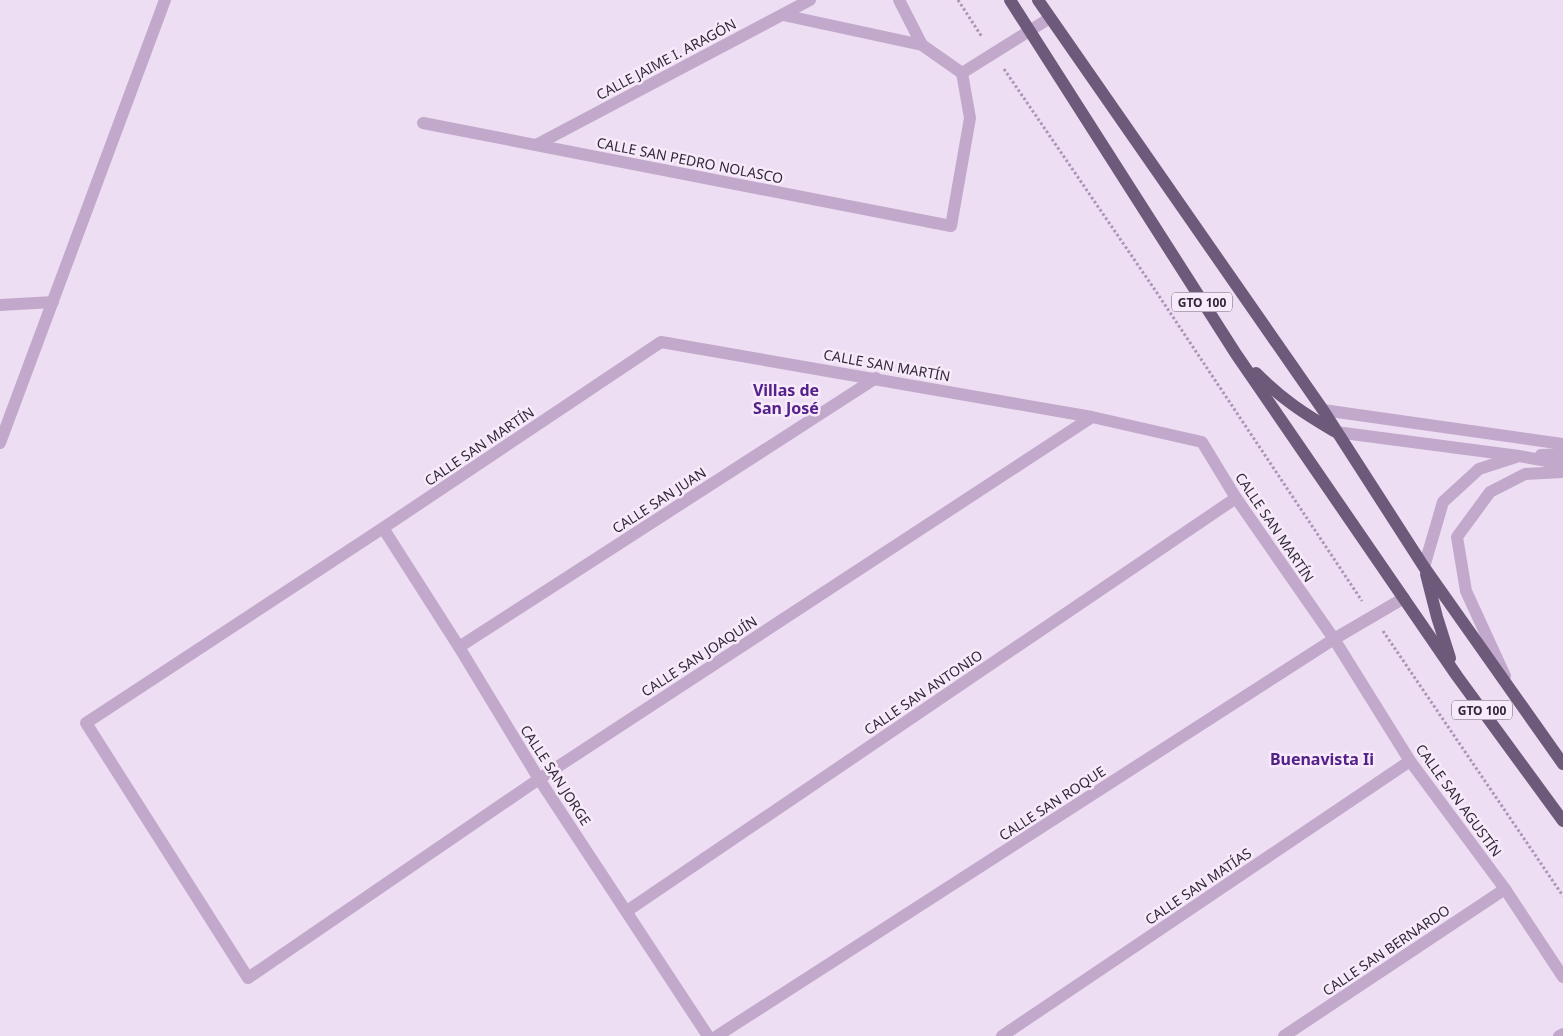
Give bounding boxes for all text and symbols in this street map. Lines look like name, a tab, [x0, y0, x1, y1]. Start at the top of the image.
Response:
street label: CALLE JAIME I. ARAGÓN	[593, 14, 739, 104]
street label: CALLE SAN PEDRO NOLASCO	[595, 133, 785, 187]
road number: GTO 100	[1172, 292, 1232, 312]
street label: CALLE SAN MARTÍN	[822, 345, 952, 385]
district label: Villas de San José	[753, 379, 819, 419]
street label: CALLE SAN MARTÍN	[420, 402, 538, 490]
street label: CALLE SAN JUAN	[608, 463, 710, 537]
street label: CALLE SAN MARTÍN	[1231, 468, 1319, 586]
street label: CALLE SAN JOAQUÍN	[637, 611, 761, 701]
street label: CALLE SAN ANTONIO	[860, 645, 986, 739]
road number: GTO 100	[1452, 700, 1512, 720]
street label: CALLE SAN JORGE	[516, 721, 596, 829]
street label: CALLE SAN AGUSTÍN	[1412, 740, 1506, 860]
district label: Buenavista Ii	[1270, 748, 1374, 770]
street label: CALLE SAN ROQUE	[995, 761, 1109, 845]
street label: CALLE SAN MATÍAS	[1141, 843, 1255, 929]
street label: CALLE SAN BERNARDO	[1319, 900, 1453, 1000]

